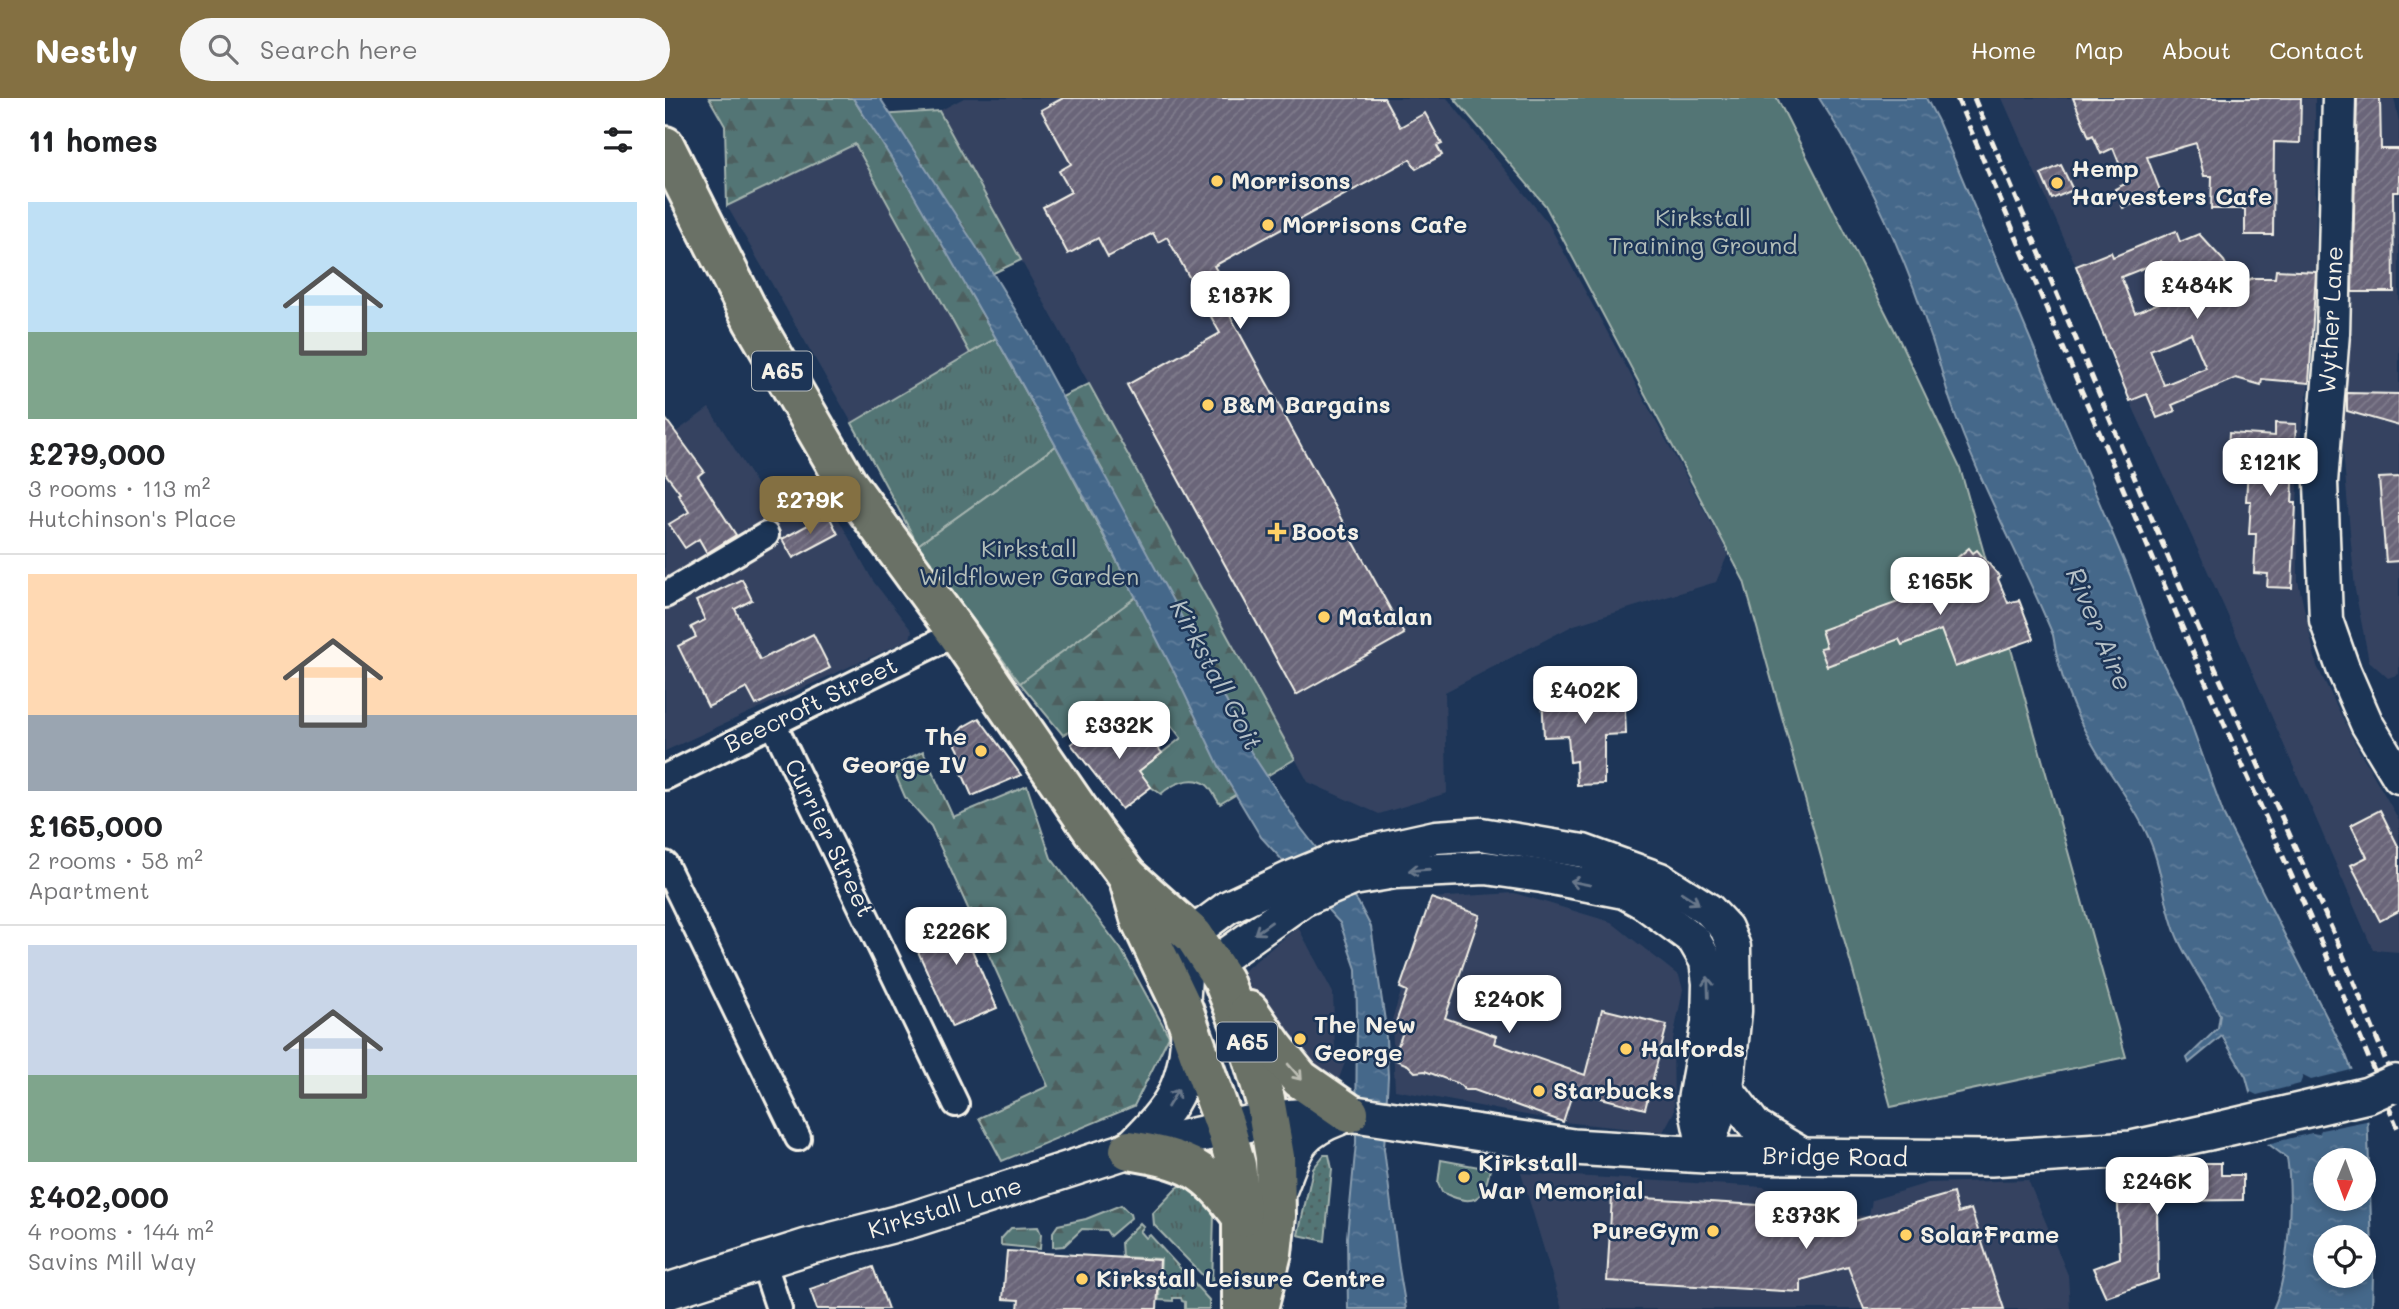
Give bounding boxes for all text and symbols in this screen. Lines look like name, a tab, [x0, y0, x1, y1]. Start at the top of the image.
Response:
search box	[180, 18, 670, 81]
text: Nestly	[35, 28, 138, 71]
icon: search	[204, 30, 242, 68]
text: Search here	[260, 32, 418, 66]
text: Home	[1971, 34, 2036, 65]
text: Map	[2074, 34, 2123, 65]
text: About	[2161, 34, 2231, 65]
text: Contact	[2269, 34, 2364, 65]
text: 11 homes	[28, 120, 158, 160]
icon: filters	[599, 121, 637, 159]
place label: Hemp Harvesters Cafe	[2071, 152, 2272, 211]
place label: Morrisons	[1231, 164, 1351, 195]
marker: Morrisons	[1209, 173, 1225, 189]
marker: Hemp Harvesters Cafe	[2049, 175, 2065, 191]
park label: Kirkstall Training Ground	[1609, 201, 1797, 260]
place label: Morrisons Cafe	[1282, 208, 1467, 239]
marker: Morrisons Cafe	[1260, 217, 1276, 233]
street label: Wyther Lane	[2310, 245, 2349, 395]
icon: home	[270, 248, 396, 374]
pin: £484K	[2148, 262, 2246, 321]
text: £484K	[2161, 269, 2233, 299]
pin: £187K	[1191, 272, 1289, 331]
text: £187K	[1207, 279, 1273, 309]
road number: A65	[752, 352, 812, 390]
place label: B&M Bargains	[1222, 388, 1391, 419]
marker: B&M Bargains	[1200, 397, 1216, 413]
text: £279,000	[28, 433, 165, 473]
pin: £121K	[2221, 438, 2319, 498]
text: £121K	[2239, 446, 2301, 476]
text: 3 rooms · 113 m²	[28, 473, 210, 503]
pin: £279K	[761, 476, 859, 536]
text: £279K	[776, 484, 844, 514]
text: Hutchinson's Place	[28, 503, 236, 533]
place label: Boots	[1291, 515, 1359, 546]
marker: Boots	[1269, 524, 1285, 540]
park label: Kirkstall Wildflower Garden	[919, 532, 1139, 591]
pin: £165K	[1891, 558, 1989, 617]
water label: River Aire	[2059, 562, 2141, 696]
text: £165K	[1907, 565, 1973, 595]
water label: Kirkstall Goit	[1163, 593, 1271, 756]
place label: Matalan	[1338, 600, 1433, 631]
marker: Matalan	[1316, 609, 1332, 625]
icon: home	[270, 620, 396, 746]
street label: Beecroft Street	[719, 648, 902, 759]
pin: £402K	[1536, 666, 1634, 726]
text: £402K	[1549, 674, 1621, 704]
pin: £332K	[1070, 702, 1168, 761]
text: £332K	[1084, 709, 1154, 739]
place label: The George IV	[842, 720, 967, 779]
marker: The George IV	[973, 743, 989, 759]
street label: Currier Street	[779, 753, 882, 922]
text: £165,000	[28, 805, 163, 845]
text: 2 rooms · 58 m²	[28, 845, 203, 875]
one-way arrow	[1408, 864, 1431, 877]
text: Apartment	[28, 875, 150, 905]
one-way arrow	[1569, 876, 1592, 890]
one-way arrow	[1679, 892, 1699, 906]
pin: £226K	[907, 908, 1005, 967]
text: £226K	[921, 915, 991, 945]
one-way arrow	[1254, 921, 1273, 935]
pin: £240K	[1460, 976, 1558, 1035]
one-way arrow	[1701, 976, 1715, 999]
text: £240K	[1473, 983, 1545, 1013]
icon: home	[270, 991, 396, 1117]
place label: The New George	[1314, 1008, 1416, 1067]
road number: A65	[1217, 1023, 1277, 1062]
marker: The New George	[1292, 1031, 1308, 1047]
place label: Halfords	[1640, 1032, 1745, 1063]
marker: Halfords	[1618, 1041, 1634, 1057]
one-way arrow	[1287, 1063, 1303, 1081]
place label: Starbucks	[1553, 1074, 1674, 1105]
marker: Starbucks	[1531, 1083, 1547, 1099]
one-way arrow	[1166, 1089, 1180, 1109]
street label: Bridge Road	[1762, 1139, 1908, 1172]
place label: Kirkstall War Memorial	[1478, 1146, 1644, 1205]
north arrow	[2313, 1148, 2377, 1211]
map controls	[2313, 1148, 2376, 1288]
pin: £246K	[2108, 1158, 2206, 1217]
text: £246K	[2122, 1165, 2192, 1195]
street label: Kirkstall Lane	[864, 1168, 1025, 1245]
marker: Kirkstall War Memorial	[1456, 1169, 1472, 1185]
text: £402,000	[28, 1176, 169, 1216]
pin: £373K	[1757, 1192, 1855, 1251]
text: £373K	[1771, 1199, 1841, 1229]
place label: PureGym	[1592, 1214, 1699, 1245]
text: 4 rooms · 144 m²	[28, 1216, 214, 1246]
place label: SolarFrame	[1920, 1218, 2059, 1249]
marker: PureGym	[1705, 1223, 1721, 1239]
button: locate	[2313, 1225, 2376, 1288]
marker: SolarFrame	[1898, 1227, 1914, 1243]
text: Savins Mill Way	[28, 1246, 197, 1276]
place label: Kirkstall Leisure Centre	[1096, 1262, 1385, 1293]
marker: Kirkstall Leisure Centre	[1074, 1271, 1090, 1287]

